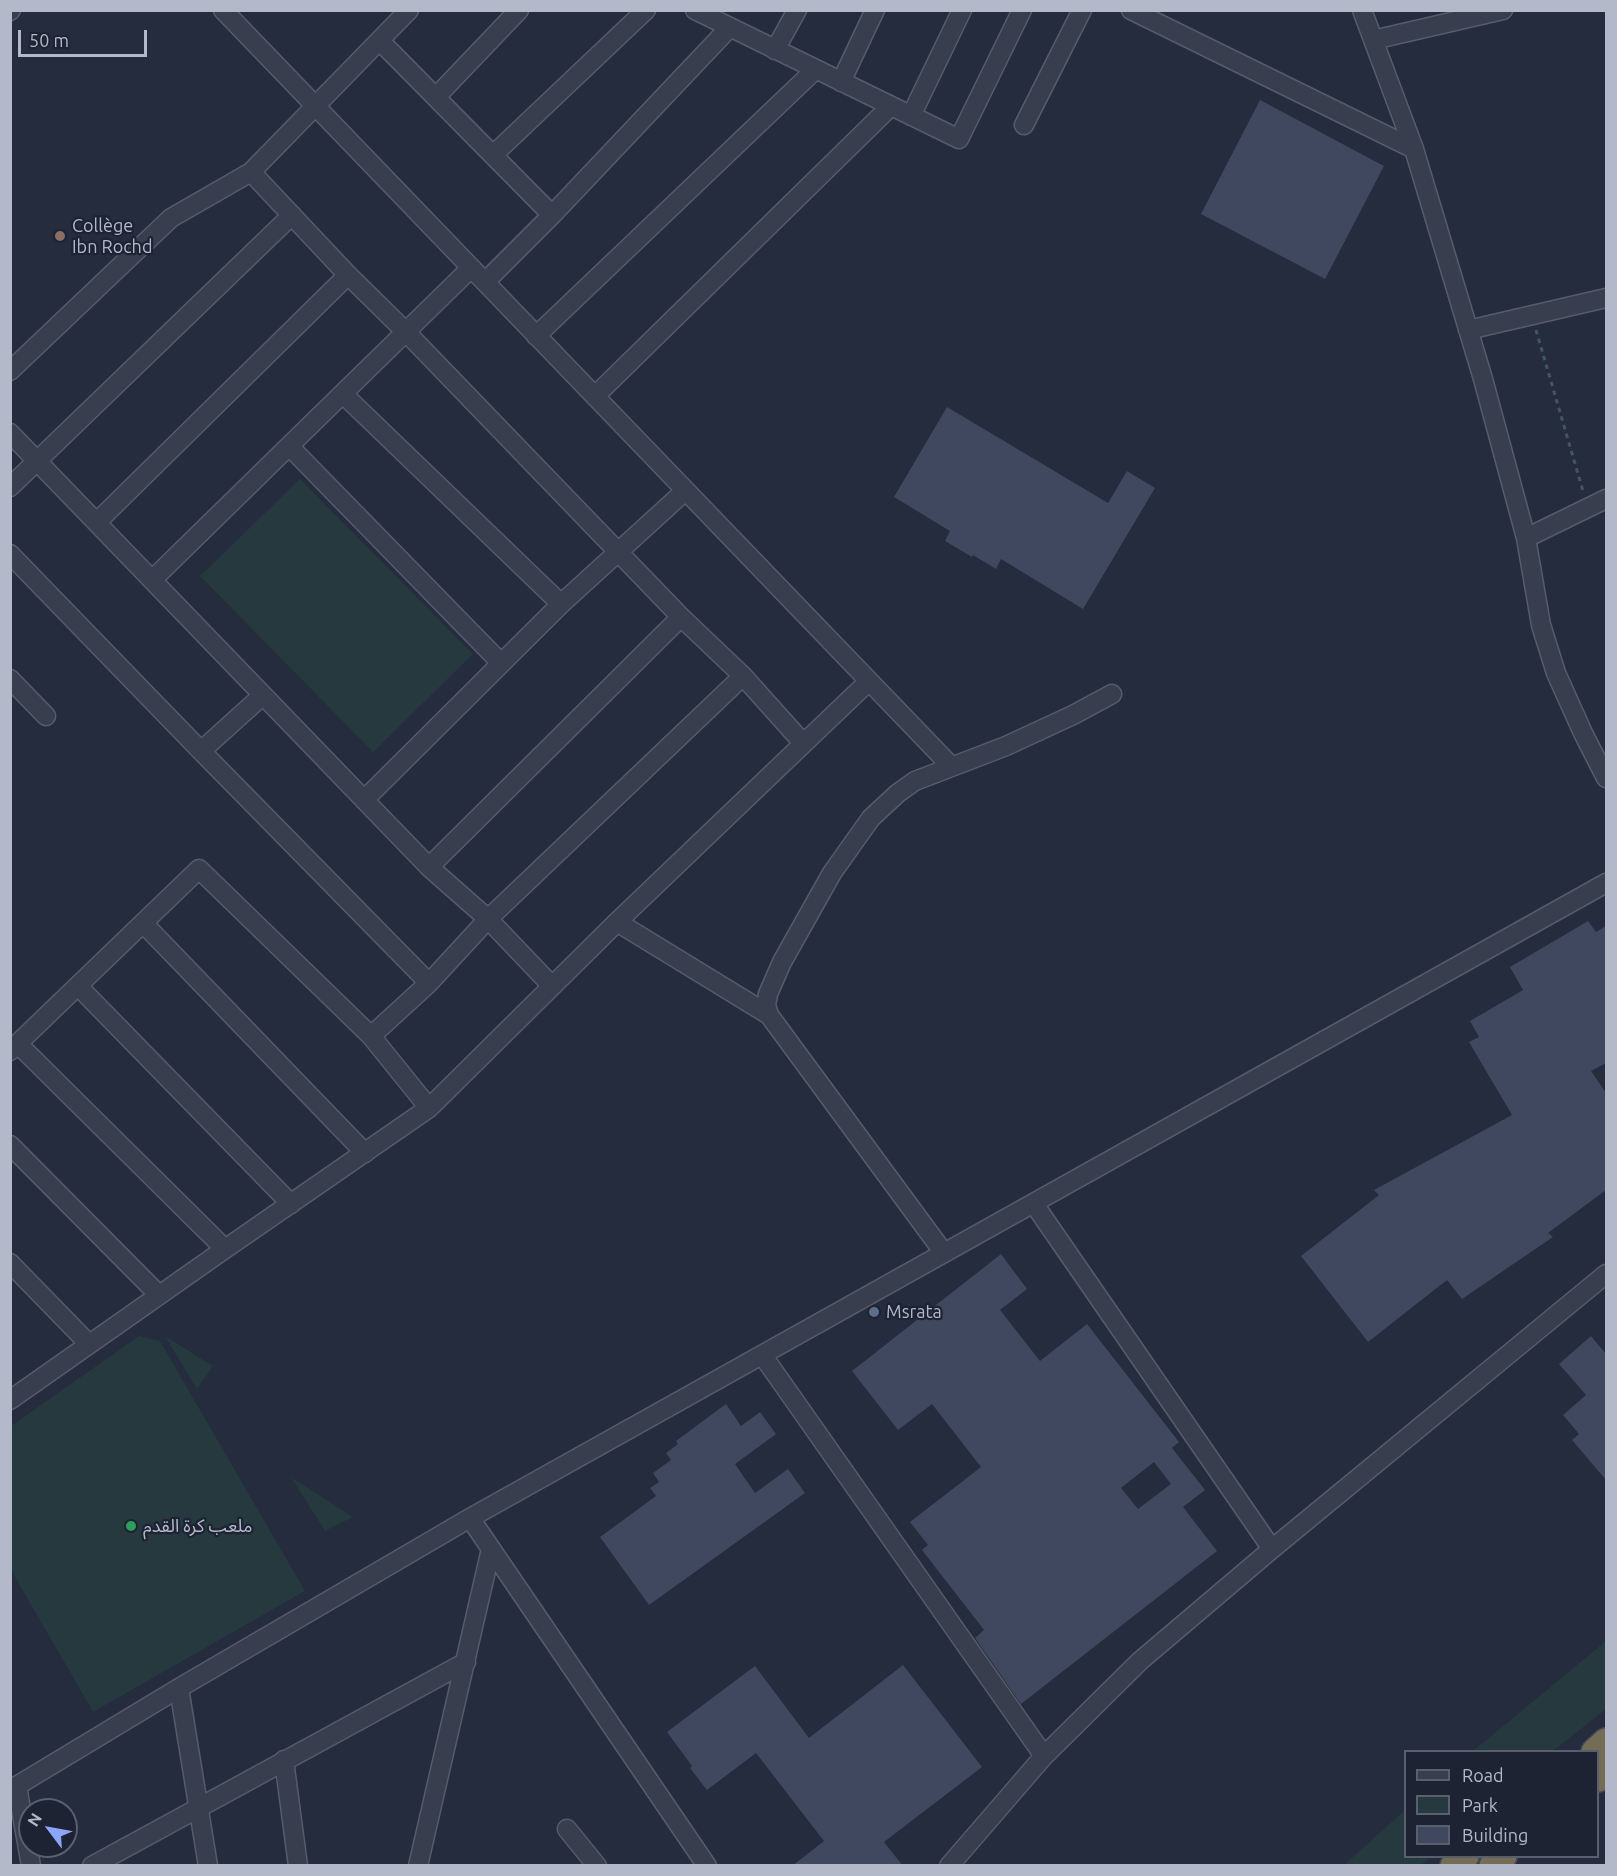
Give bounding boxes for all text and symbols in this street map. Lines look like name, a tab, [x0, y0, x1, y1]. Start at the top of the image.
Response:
scale bar	[21, 18, 150, 56]
text: 50 m	[29, 30, 69, 50]
place label: Collège Ibn Rochd	[72, 215, 152, 258]
marker: Collège Ibn Rochd	[53, 229, 67, 243]
place label: Msrata	[886, 1301, 942, 1323]
marker: Msrata	[867, 1305, 881, 1319]
place label: ملعب كرة القدم	[143, 1515, 252, 1537]
marker: ملعب كرة القدم	[124, 1519, 138, 1533]
legend	[1404, 1750, 1599, 1858]
text: Road	[1462, 1765, 1504, 1785]
text: Park	[1462, 1795, 1498, 1815]
north arrow	[18, 1798, 78, 1858]
text: N	[24, 1810, 45, 1829]
text: Building	[1462, 1825, 1528, 1845]

